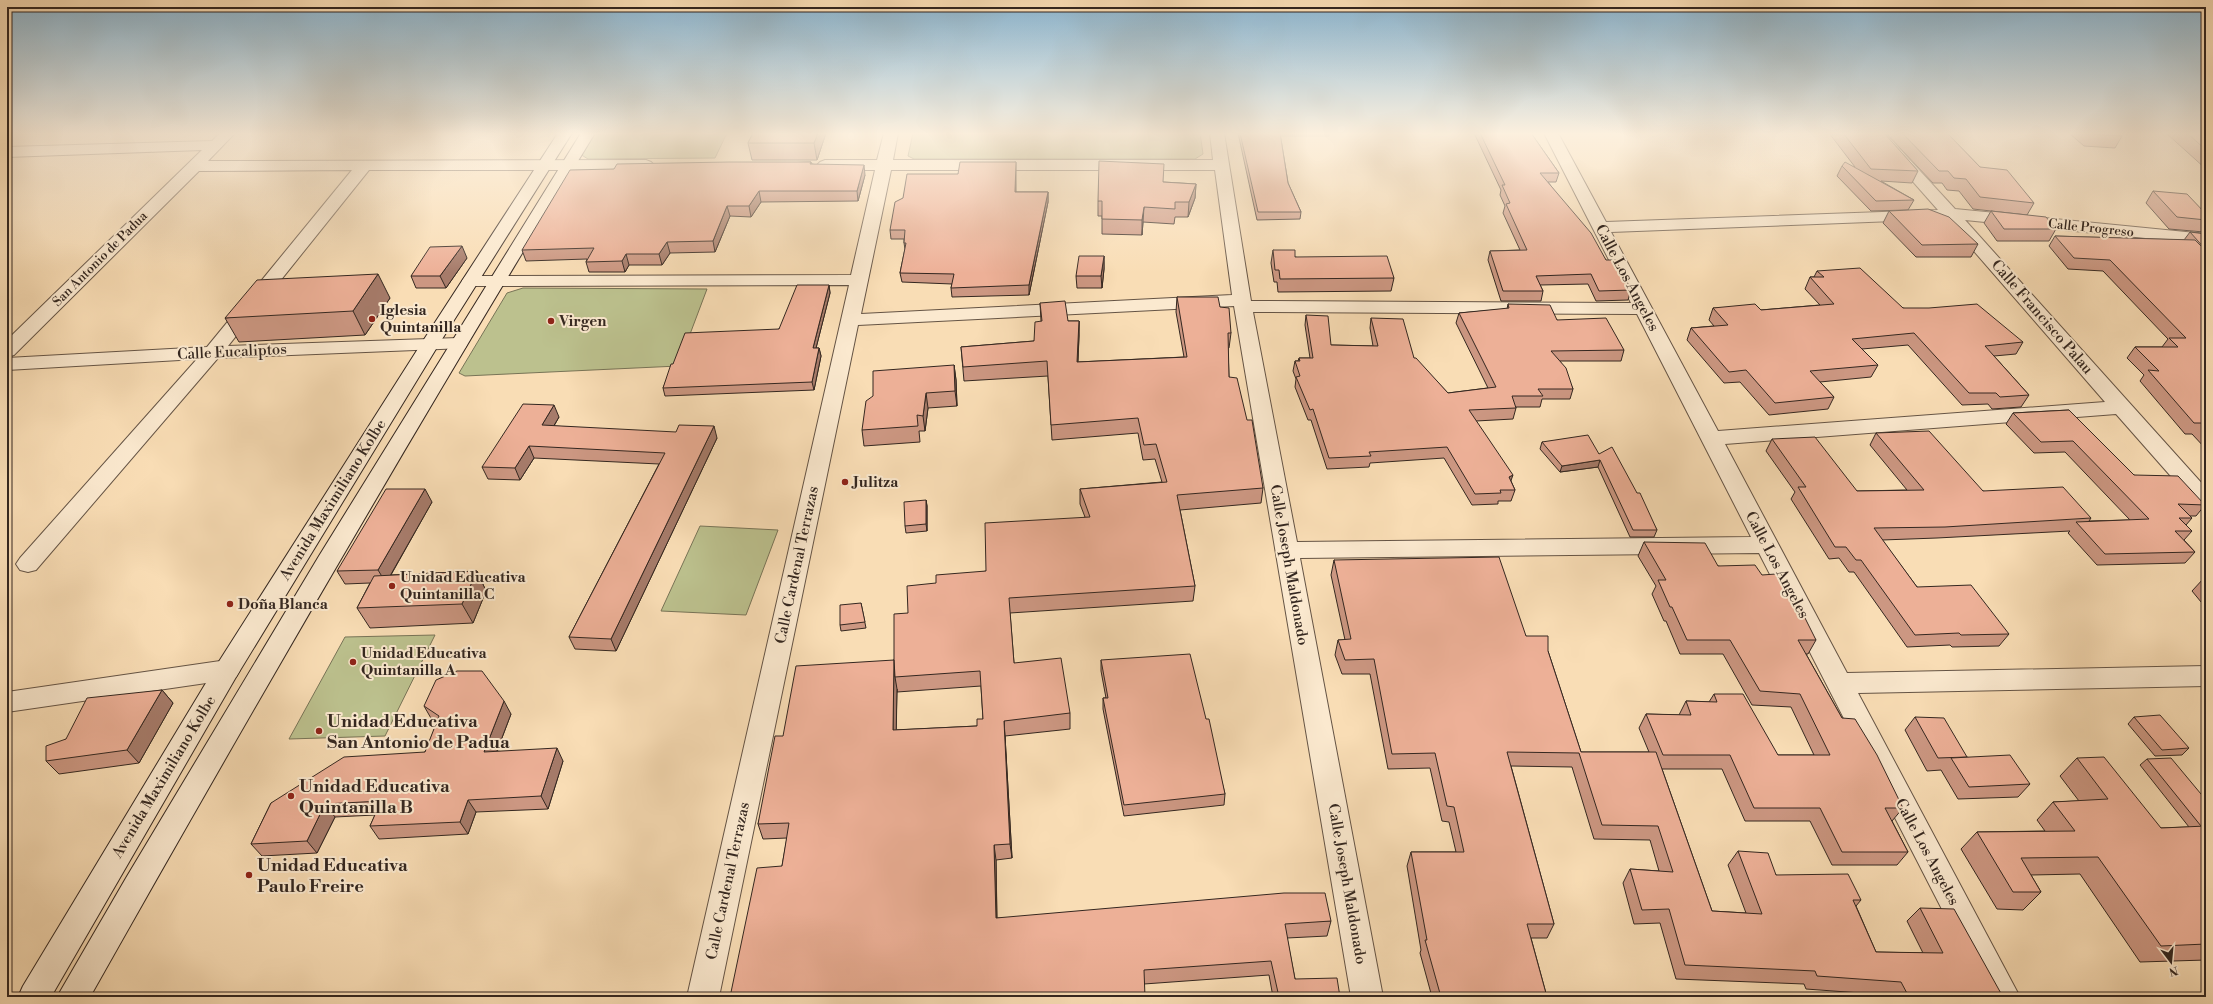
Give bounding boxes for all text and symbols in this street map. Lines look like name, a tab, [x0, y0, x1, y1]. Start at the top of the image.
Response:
street label: San Antonio de Padua	[49, 208, 151, 310]
street label: Calle Progreso	[2047, 216, 2135, 240]
street label: Calle Los Angeles	[1591, 221, 1663, 335]
street label: Calle Francisco Palau	[1987, 256, 2097, 379]
place label: Iglesia Quintanilla	[380, 301, 462, 337]
place label: Virgen	[558, 312, 607, 331]
marker: Iglesia Quintanilla	[367, 314, 377, 324]
marker: Virgen	[546, 316, 556, 326]
street label: Calle Eucaliptos	[177, 340, 287, 364]
street label: Avenida Maximiliano Kolbe	[275, 416, 390, 585]
place label: Julitza	[851, 473, 899, 492]
marker: Julitza	[840, 477, 850, 487]
street label: Calle Joseph Maldonado	[1266, 483, 1312, 647]
street label: Calle Cardenal Terrazas	[771, 484, 823, 646]
street label: Calle Los Angeles	[1741, 508, 1813, 622]
place label: Unidad Educativa Quintanilla C	[400, 568, 527, 604]
marker: Unidad Educativa Quintanilla C	[387, 581, 397, 591]
place label: Doña Blanca	[238, 595, 329, 614]
marker: Doña Blanca	[225, 599, 235, 609]
place label: Unidad Educativa Quintanilla A	[361, 644, 488, 680]
marker: Unidad Educativa Quintanilla A	[348, 657, 358, 667]
street label: Avenida Maximiliano Kolbe	[107, 692, 220, 863]
place label: Unidad Educativa San Antonio de Padua	[327, 710, 510, 754]
marker: Unidad Educativa San Antonio de Padua	[314, 726, 324, 736]
place label: Unidad Educativa Quintanilla B	[299, 775, 450, 819]
marker: Unidad Educativa Quintanilla B	[286, 791, 296, 801]
street label: Calle Los Angeles	[1891, 795, 1963, 909]
street label: Calle Cardenal Terrazas	[702, 800, 754, 962]
street label: Calle Joseph Maldonado	[1324, 802, 1370, 966]
place label: Unidad Educativa Paulo Freire	[257, 854, 408, 898]
marker: Unidad Educativa Paulo Freire	[244, 870, 254, 880]
north arrow	[2151, 942, 2191, 982]
text: N	[2167, 963, 2180, 979]

